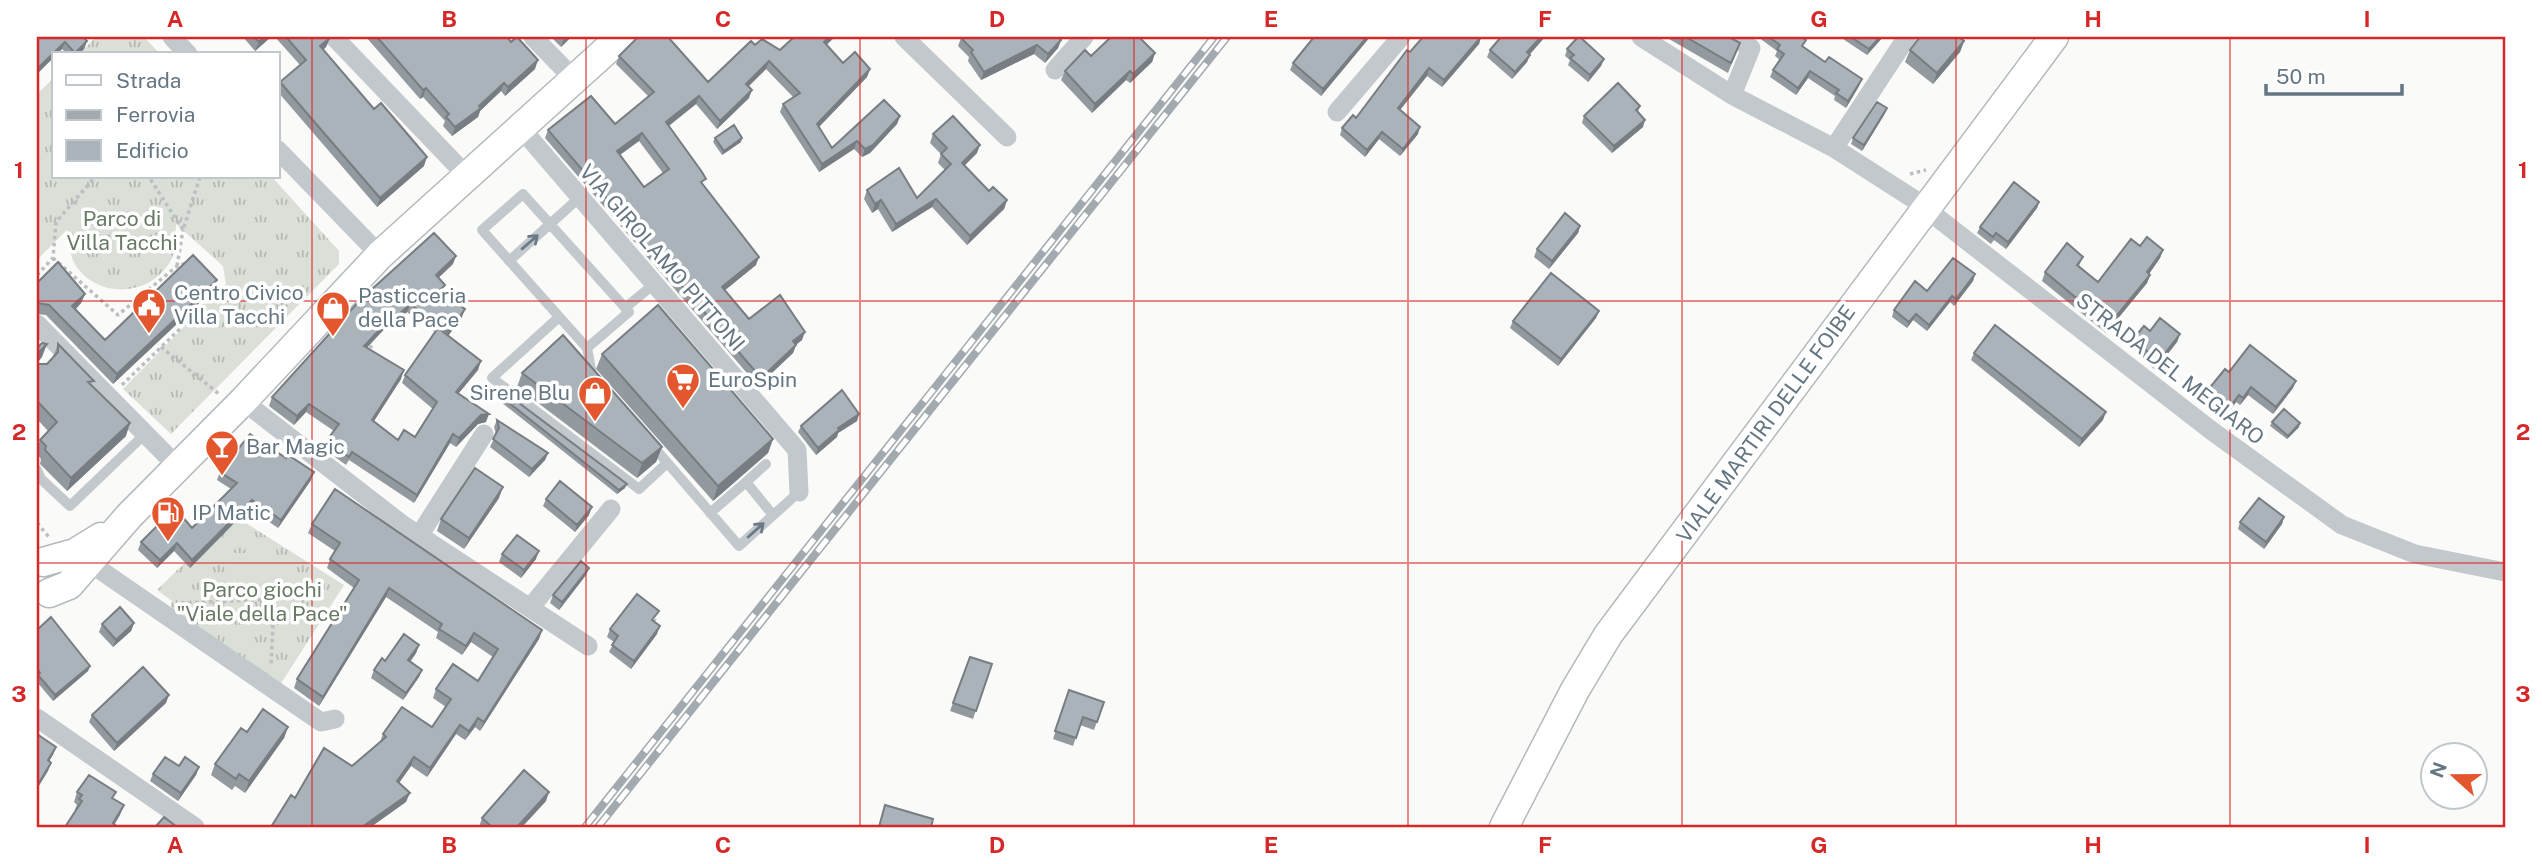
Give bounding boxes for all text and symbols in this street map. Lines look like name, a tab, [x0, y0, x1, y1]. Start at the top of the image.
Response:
text: A	[167, 5, 184, 32]
text: B	[441, 5, 457, 32]
text: C	[715, 5, 731, 32]
text: D	[989, 5, 1005, 32]
text: E	[1264, 5, 1278, 32]
text: F	[1538, 5, 1552, 32]
text: G	[1810, 5, 1828, 32]
text: H	[2084, 5, 2102, 32]
text: I	[2363, 5, 2371, 32]
legend	[52, 52, 280, 178]
scale bar	[2266, 52, 2402, 96]
text: 50 m	[2276, 64, 2326, 89]
text: Strada	[116, 68, 181, 93]
text: Ferrovia	[116, 102, 195, 127]
text: Edificio	[116, 138, 189, 163]
text: 1	[14, 156, 24, 183]
text: 1	[2518, 156, 2528, 183]
street label: VIA GIROLAMO PITTONI	[574, 159, 750, 356]
park label: Parco di Villa Tacchi	[66, 206, 178, 255]
one-way arrow	[520, 234, 538, 250]
place label: Centro Civico Villa Tacchi	[174, 280, 304, 329]
place label: Pasticceria della Pace	[358, 283, 466, 332]
public building icon: Centro Civico Villa Tacchi	[130, 286, 168, 335]
street label: STRADA DEL MEGIARO	[2071, 287, 2269, 450]
shop icon: Pasticceria della Pace	[314, 289, 352, 338]
street label: VIALE MARTIRI DELLE FOIBE	[1671, 300, 1860, 547]
supermarket icon: EuroSpin	[664, 361, 702, 410]
place label: EuroSpin	[708, 367, 797, 392]
shop icon: Sirene Blu	[576, 374, 614, 423]
place label: Sirene Blu	[469, 380, 570, 405]
text: 2	[12, 418, 26, 445]
text: 2	[2516, 418, 2530, 445]
bar icon: Bar Magic	[203, 428, 241, 477]
place label: Bar Magic	[246, 434, 345, 459]
fuel station icon: IP Matic	[149, 494, 187, 543]
place label: IP Matic	[192, 500, 271, 525]
one-way arrow	[747, 522, 764, 539]
park label: Parco giochi "Viale della Pace"	[176, 577, 348, 626]
text: 3	[11, 680, 27, 707]
text: 3	[2515, 680, 2531, 707]
north arrow	[2420, 742, 2490, 812]
text: N	[2425, 759, 2451, 781]
text: A	[167, 831, 184, 858]
text: B	[441, 831, 457, 858]
text: C	[715, 831, 731, 858]
text: D	[989, 831, 1005, 858]
text: E	[1264, 831, 1278, 858]
text: F	[1538, 831, 1552, 858]
text: G	[1810, 831, 1828, 858]
text: H	[2084, 831, 2102, 858]
text: I	[2363, 831, 2371, 858]

